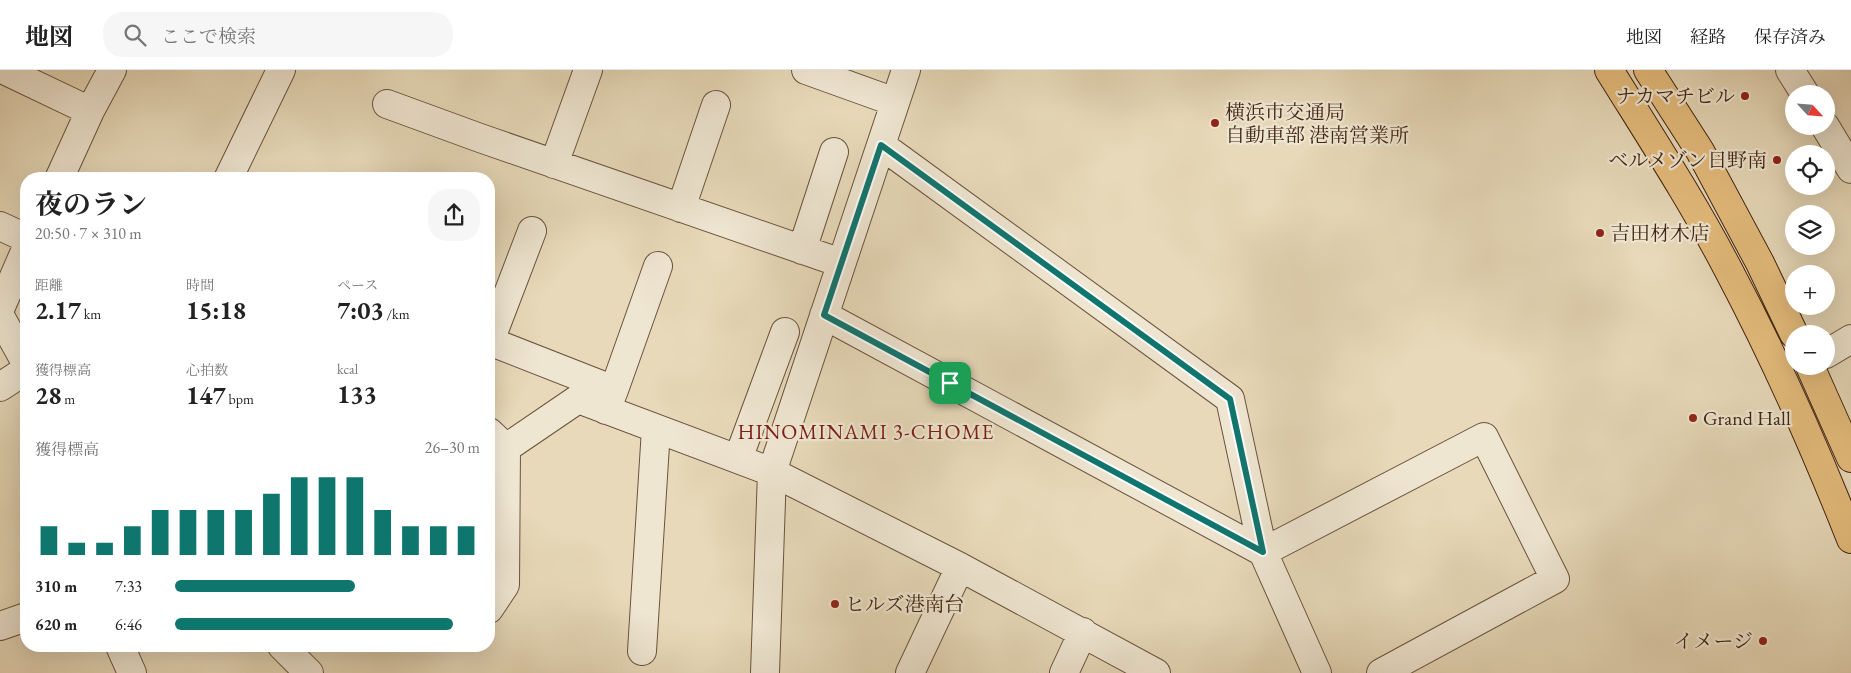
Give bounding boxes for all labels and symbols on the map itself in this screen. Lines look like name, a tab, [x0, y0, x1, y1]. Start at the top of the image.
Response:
place label: ナカマチビル	[1615, 83, 1735, 109]
north arrow	[1785, 85, 1835, 135]
marker: ナカマチビル	[1739, 90, 1751, 102]
place label: 横浜市交通局 自動車部 港南営業所	[1225, 99, 1409, 148]
marker: 横浜市交通局 自動車部 港南営業所	[1209, 117, 1221, 129]
place label: ベルメゾン日野南	[1608, 147, 1767, 173]
marker: ベルメゾン日野南	[1771, 154, 1783, 166]
place label: 吉田材木店	[1610, 220, 1710, 246]
marker: 吉田材木店	[1594, 227, 1606, 239]
pin	[929, 362, 971, 404]
place label: Grand Hall	[1703, 405, 1791, 431]
marker: Grand Hall	[1687, 412, 1699, 424]
district label: HINOMINAMI 3-CHOME	[738, 418, 994, 445]
place label: ヒルズ港南台	[845, 591, 964, 617]
marker: ヒルズ港南台	[829, 598, 841, 610]
place label: イメージ	[1674, 628, 1753, 654]
marker: イメージ	[1757, 635, 1769, 647]

